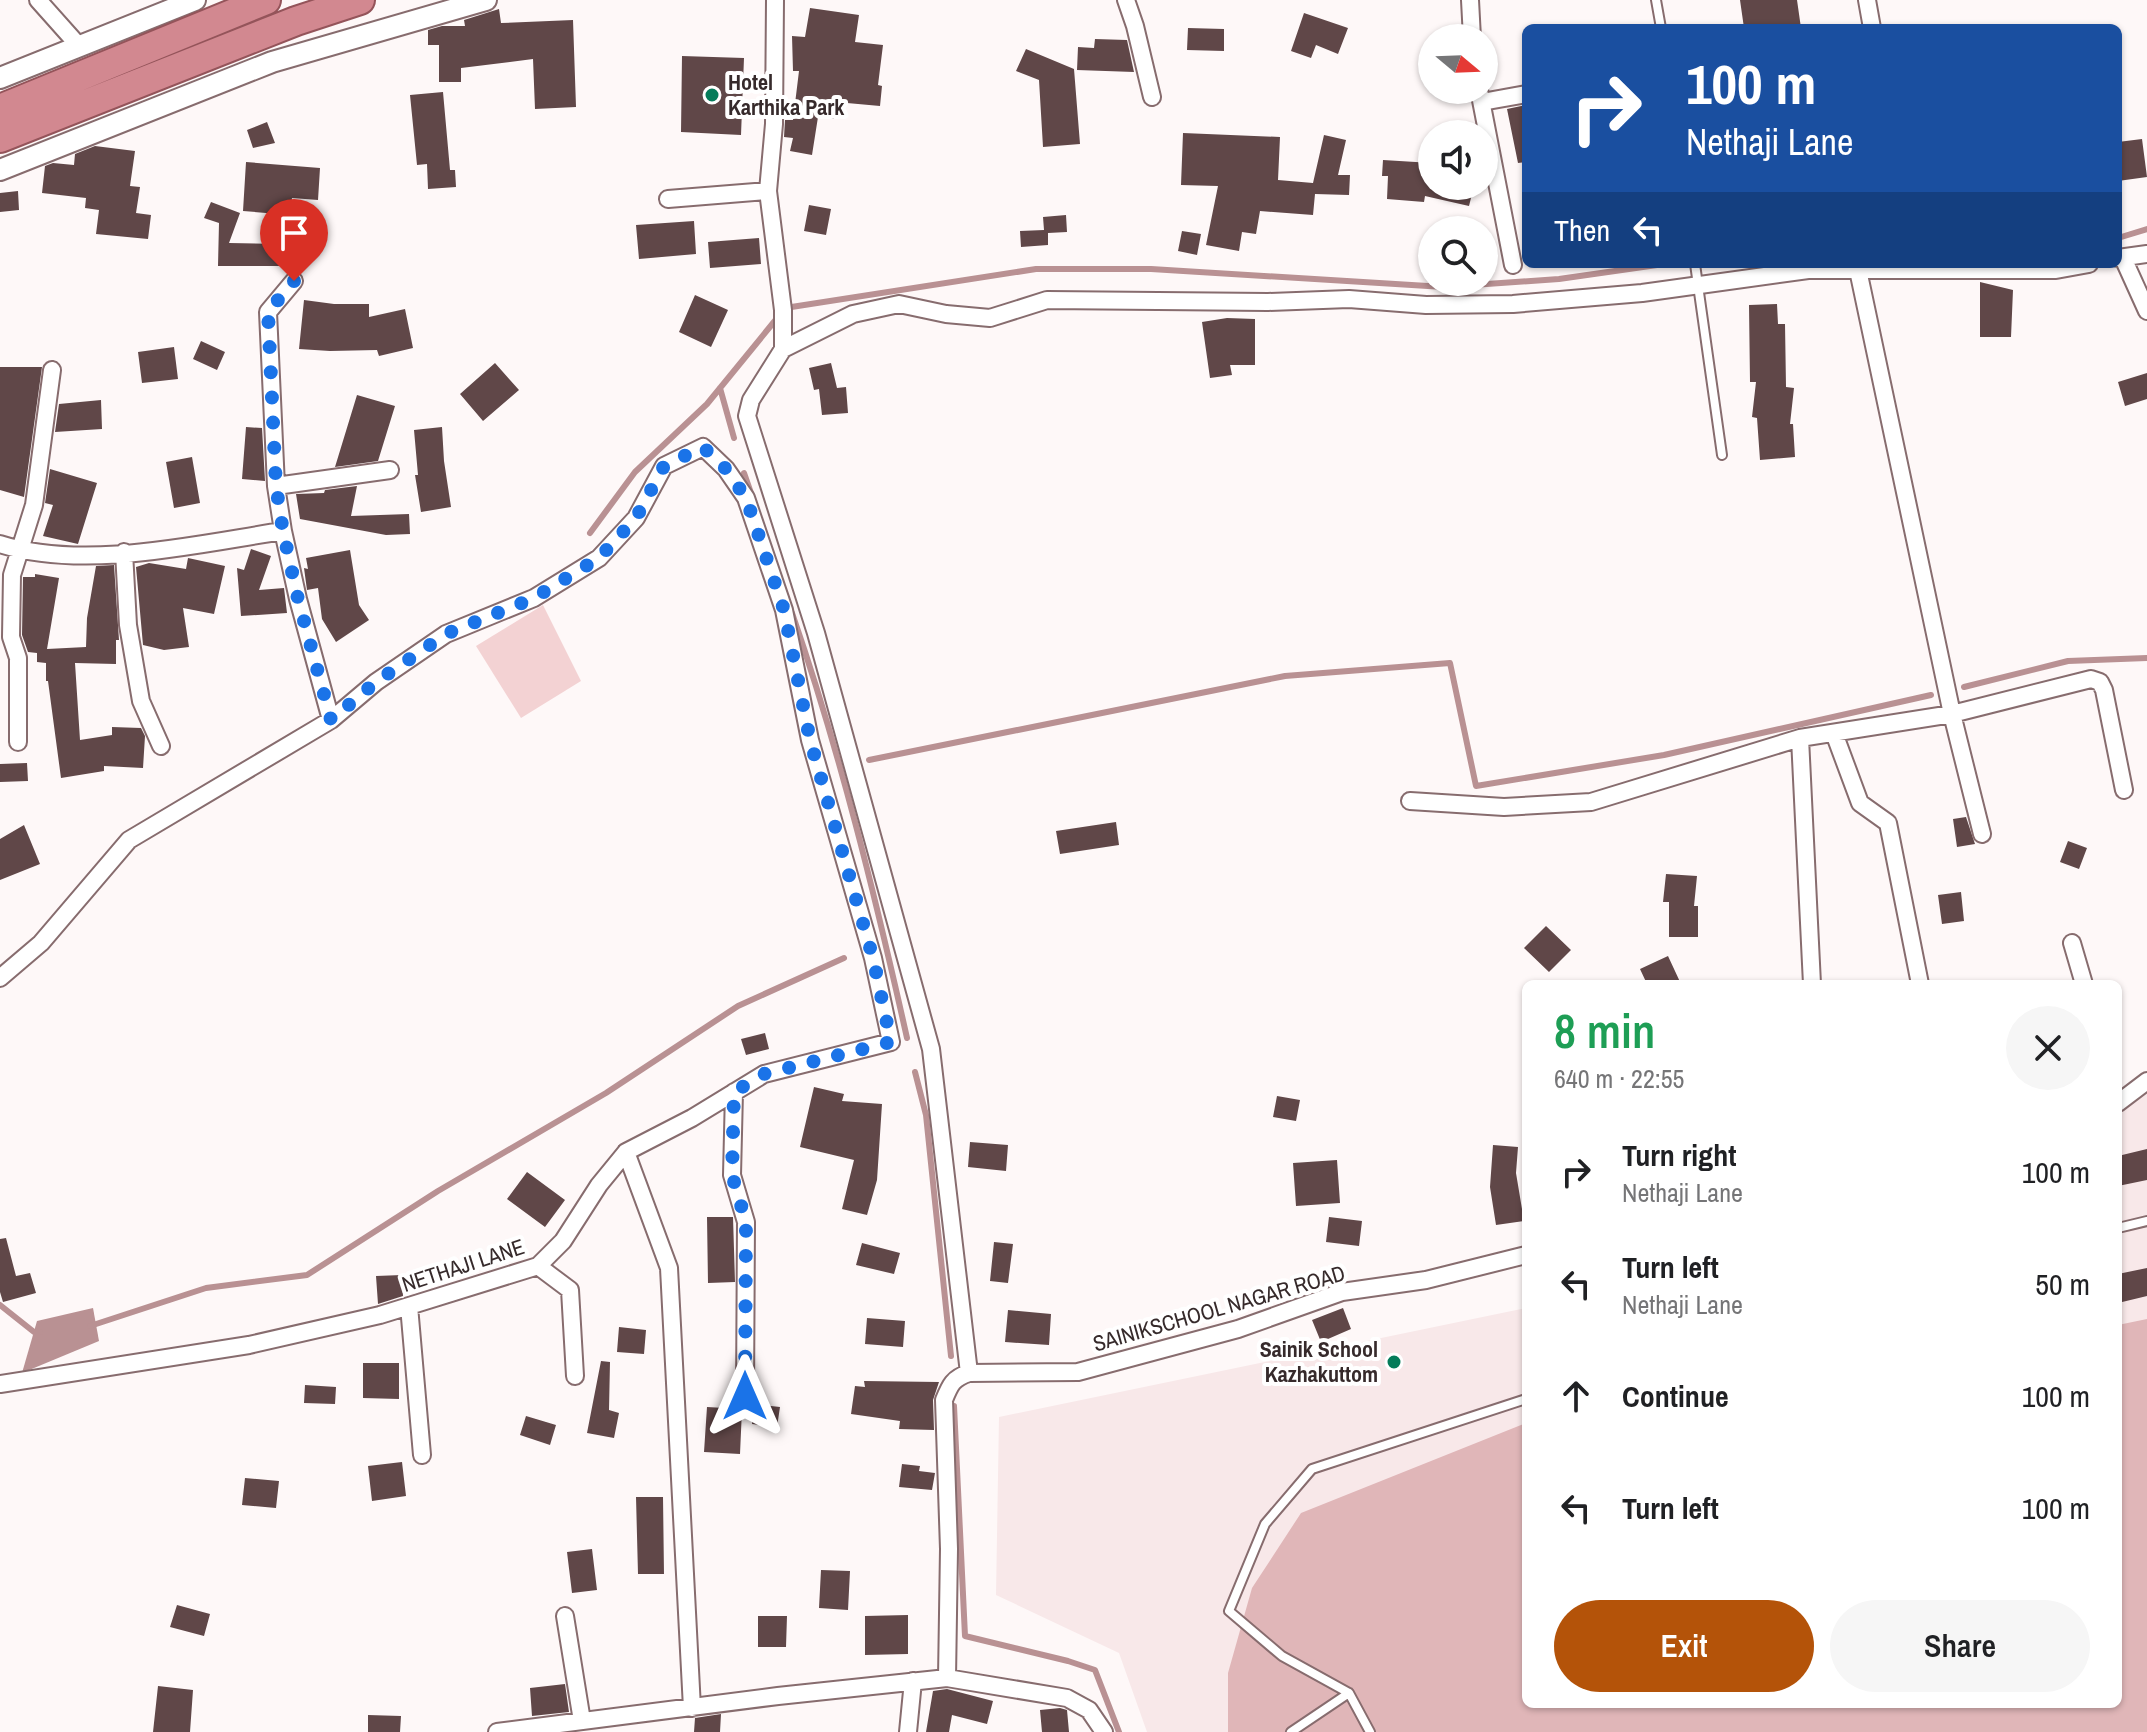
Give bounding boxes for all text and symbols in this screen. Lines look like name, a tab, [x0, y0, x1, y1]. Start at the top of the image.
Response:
north arrow	[1418, 24, 1498, 104]
map controls	[1418, 24, 1498, 296]
text: 100 m	[1686, 46, 1816, 121]
icon: right	[1554, 56, 1658, 160]
place label: Hotel Karthika Park	[728, 67, 845, 122]
marker: Hotel Karthika Park	[703, 86, 721, 104]
text: Nethaji Lane	[1686, 118, 1853, 166]
button: sound	[1418, 120, 1498, 200]
pin	[260, 199, 328, 281]
icon: left	[1626, 208, 1670, 252]
text: Then	[1554, 210, 1610, 250]
icon: arrive	[272, 211, 316, 255]
button: search	[1418, 216, 1498, 296]
text: 8 min	[1554, 998, 1655, 1063]
button: close	[2006, 1006, 2090, 1090]
text: 640 m · 22:55	[1554, 1061, 1684, 1096]
text: Turn right	[1622, 1135, 1736, 1175]
icon: right	[1554, 1150, 1598, 1194]
text: 100 m	[2022, 1152, 2090, 1192]
text: Nethaji Lane	[1622, 1175, 1743, 1210]
street label: NETHAJI LANE	[398, 1231, 528, 1299]
text: Turn left	[1622, 1247, 1719, 1287]
street label: SAINIKSCHOOL NAGAR ROAD	[1089, 1258, 1349, 1358]
icon: left	[1554, 1262, 1598, 1306]
text: 50 m	[2035, 1264, 2090, 1304]
text: Nethaji Lane	[1622, 1287, 1743, 1322]
place label: Sainik School Kazhakuttom	[1260, 1334, 1378, 1389]
marker: Sainik School Kazhakuttom	[1385, 1353, 1403, 1371]
position arrow	[703, 1354, 787, 1438]
icon: ahead	[1554, 1374, 1598, 1418]
text: Continue	[1622, 1376, 1729, 1416]
text: 100 m	[2022, 1376, 2090, 1416]
icon: left	[1554, 1486, 1598, 1530]
text: Turn left	[1622, 1488, 1719, 1528]
text: 100 m	[2022, 1488, 2090, 1528]
button: Exit	[1554, 1600, 1814, 1692]
button: Share	[1830, 1600, 2090, 1692]

